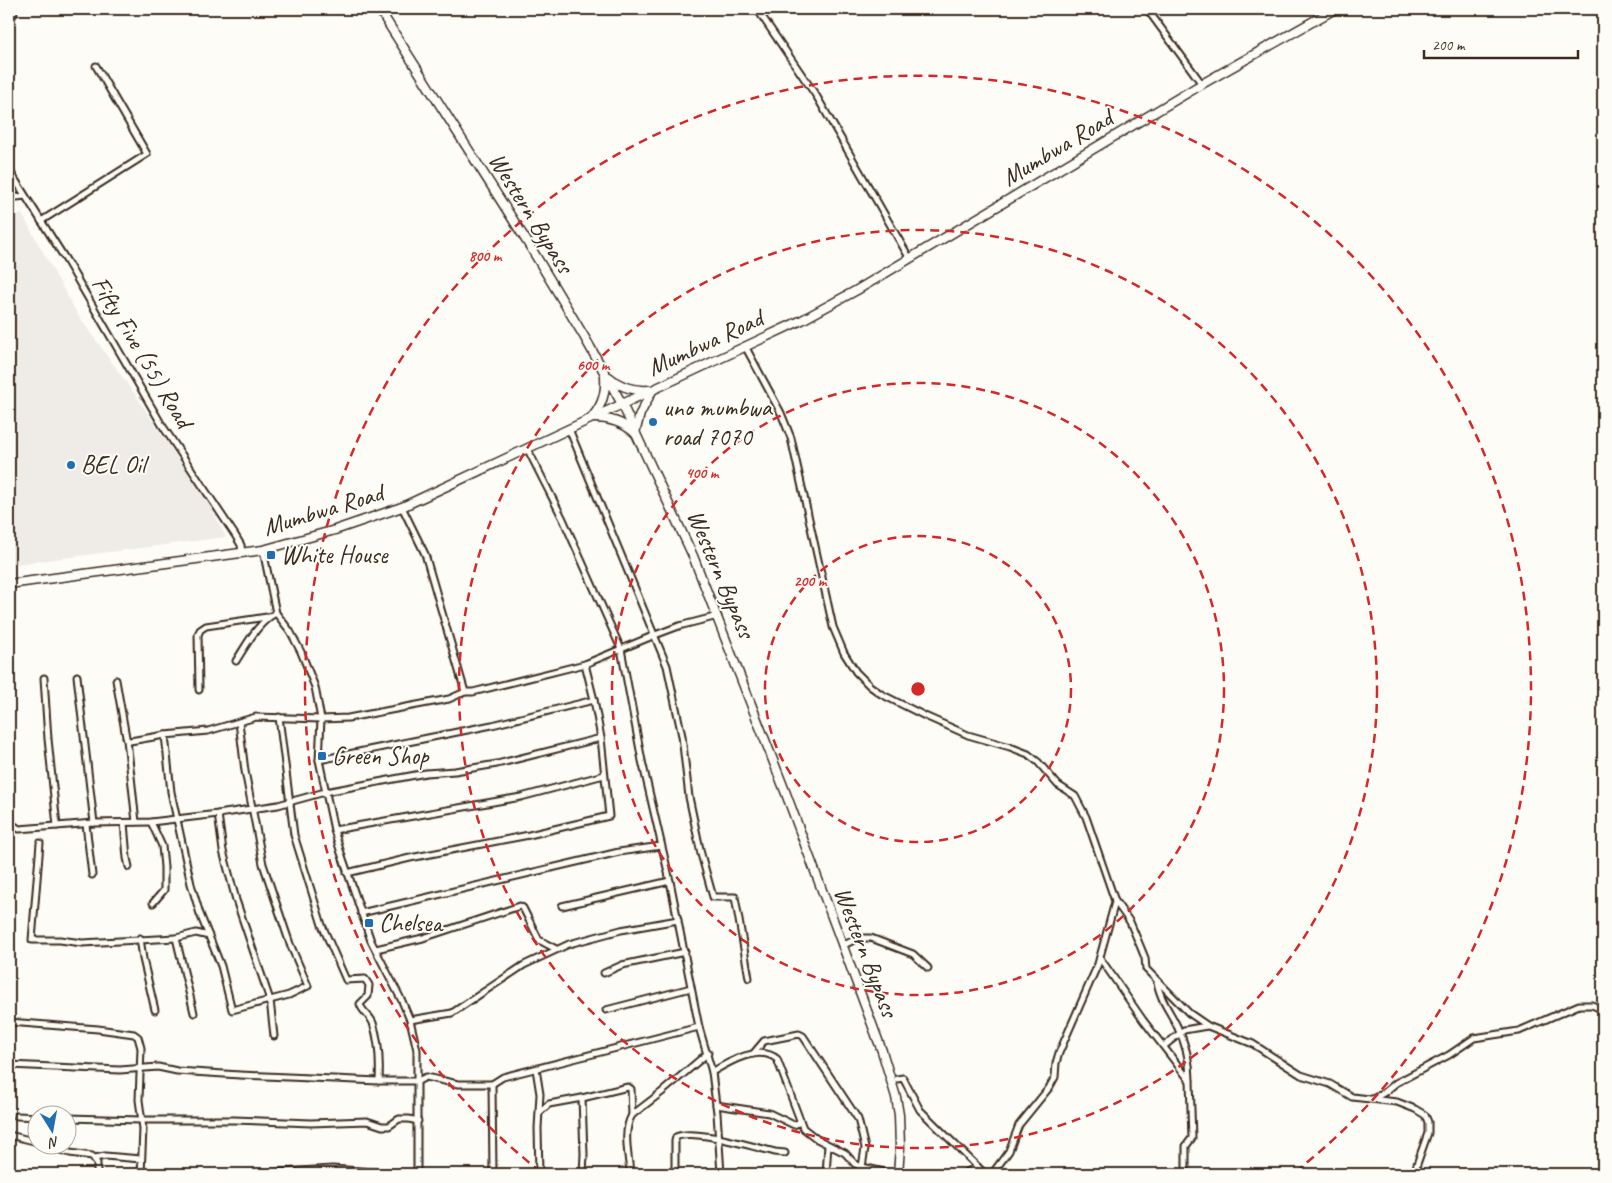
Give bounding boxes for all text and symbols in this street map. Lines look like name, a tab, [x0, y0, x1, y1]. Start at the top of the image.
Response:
scale bar	[1424, 28, 1578, 60]
text: 200 m	[1432, 36, 1466, 55]
street label: Mumbwa Road	[996, 100, 1122, 194]
street label: Western Bypass	[481, 147, 582, 281]
text: 800 m	[469, 247, 503, 266]
street label: Fifty Five (55) Road	[84, 270, 202, 437]
street label: Mumbwa Road	[642, 301, 772, 384]
text: 600 m	[577, 356, 611, 375]
place label: uno mumbwa road 7070	[663, 392, 774, 453]
marker: uno mumbwa road 7070	[647, 416, 659, 428]
place label: BEL Oil	[81, 449, 150, 481]
marker: BEL Oil	[65, 459, 77, 471]
text: 400 m	[686, 464, 720, 483]
street label: Mumbwa Road	[259, 475, 391, 543]
street label: Western Bypass	[680, 505, 763, 645]
place label: White House	[281, 539, 389, 571]
marker: White House	[265, 549, 277, 561]
text: 200 m	[794, 572, 828, 591]
centre of rings	[909, 680, 927, 698]
place label: Green Shop	[332, 740, 430, 772]
marker: Green Shop	[316, 750, 328, 762]
street label: Western Bypass	[827, 883, 906, 1024]
place label: Chelsea	[379, 907, 444, 939]
marker: Chelsea	[363, 917, 375, 929]
north arrow	[28, 1106, 78, 1156]
text: N	[46, 1133, 60, 1152]

